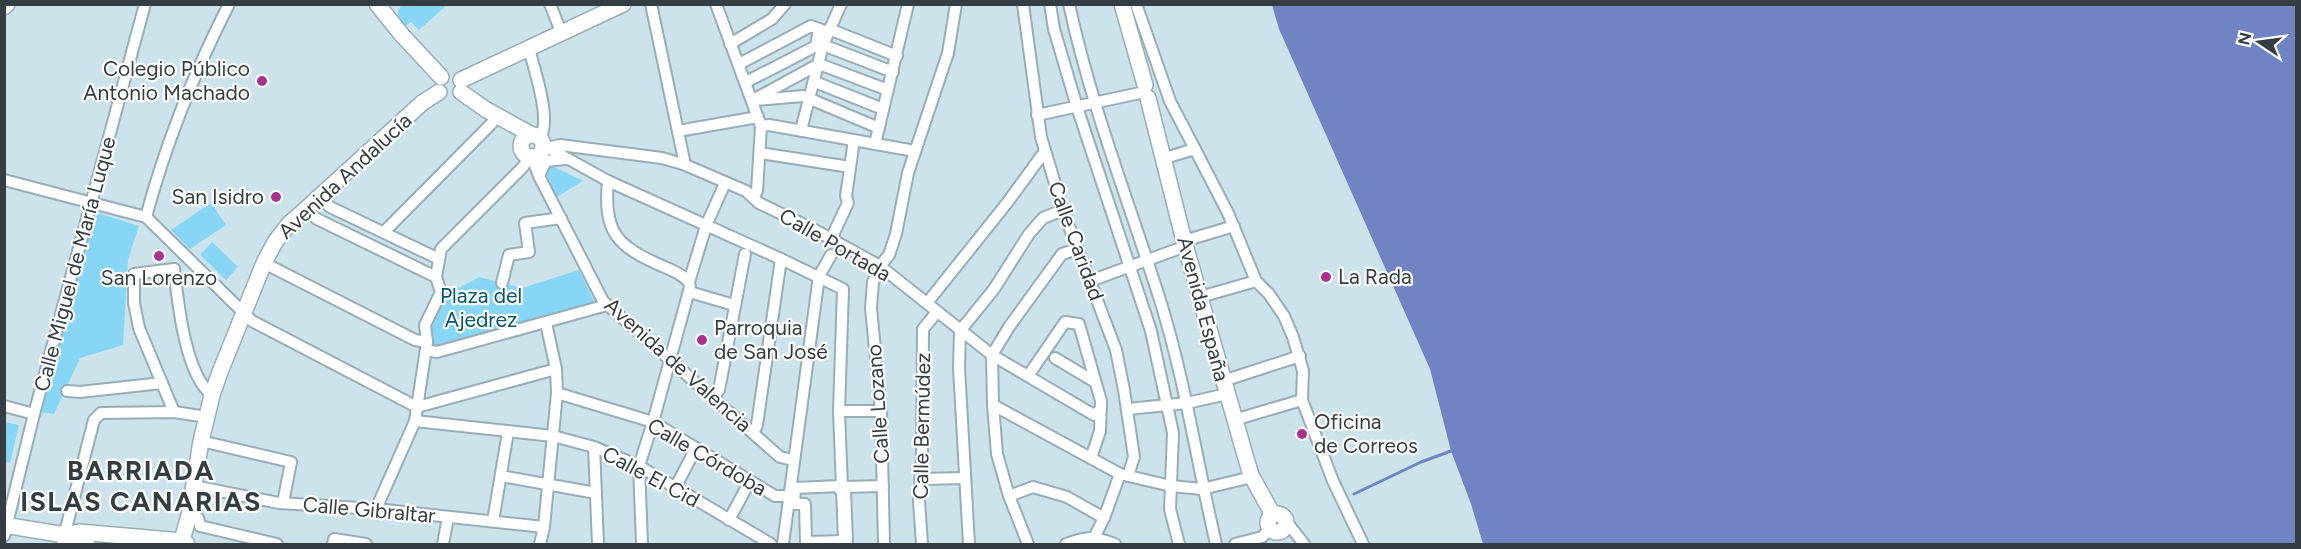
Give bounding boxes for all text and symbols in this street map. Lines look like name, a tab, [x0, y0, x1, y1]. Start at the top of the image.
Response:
north arrow	[2229, 12, 2289, 72]
text: N	[2234, 31, 2256, 47]
place label: Colegio Público Antonio Machado	[83, 56, 250, 105]
marker: Colegio Público Antonio Machado	[255, 74, 269, 88]
street label: Avenida Andalucía	[273, 107, 416, 244]
street label: Calle Miguel de María Luque	[28, 134, 121, 394]
street label: Calle Caridad	[1043, 178, 1110, 304]
place label: San Isidro	[172, 184, 264, 209]
marker: San Isidro	[269, 190, 283, 204]
street label: Calle Portada	[775, 203, 895, 287]
street label: Avenida España	[1172, 234, 1235, 384]
marker: San Lorenzo	[152, 249, 166, 263]
place label: La Rada	[1338, 264, 1412, 289]
place label: San Lorenzo	[101, 265, 217, 290]
marker: La Rada	[1319, 270, 1333, 284]
park label: Plaza del Ajedrez	[440, 283, 522, 332]
street label: Avenida de Valencia	[600, 292, 757, 437]
place label: Parroquia de San José	[714, 315, 828, 364]
marker: Parroquia de San José	[695, 333, 709, 347]
street label: Calle Lozano	[861, 343, 894, 465]
street label: Calle Bermúdez	[908, 352, 935, 500]
place label: Oficina de Correos	[1314, 409, 1418, 458]
street label: Calle Córdoba	[643, 412, 771, 501]
marker: Oficina de Correos	[1295, 427, 1309, 441]
street label: Calle El Cid	[598, 441, 704, 513]
district label: BARRIADA ISLAS CANARIAS	[20, 454, 262, 518]
street label: Calle Gibraltar	[302, 491, 436, 528]

